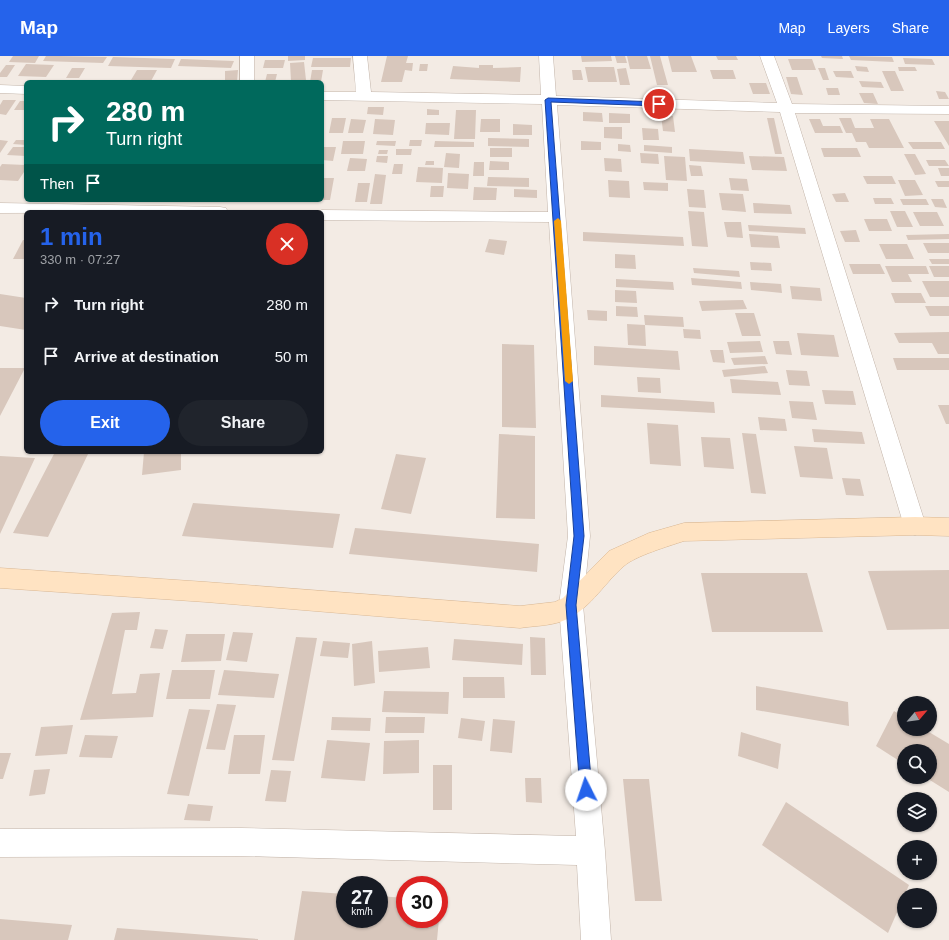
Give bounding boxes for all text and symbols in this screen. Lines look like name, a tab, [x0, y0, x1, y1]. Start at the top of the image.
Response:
text: Map	[20, 17, 58, 38]
text: Map	[778, 20, 806, 36]
text: Layers	[828, 20, 870, 36]
text: Share	[892, 20, 929, 36]
pin	[642, 87, 676, 121]
icon: arrive	[648, 93, 670, 115]
icon: right	[40, 96, 92, 148]
text: 280 m	[106, 96, 185, 127]
text: Turn right	[106, 129, 182, 149]
icon: arrive	[82, 172, 104, 194]
text: Then	[40, 175, 74, 192]
text: 1 min	[40, 223, 103, 250]
button: close	[266, 223, 308, 265]
text: 330 m · 07:27	[40, 252, 120, 267]
icon: right	[40, 293, 62, 315]
text: Turn right	[74, 296, 144, 313]
text: 280 m	[266, 296, 308, 313]
icon: arrive	[40, 345, 62, 367]
text: Arrive at destination	[74, 348, 219, 365]
text: 50 m	[275, 348, 308, 365]
button: Exit	[40, 400, 170, 446]
button: Share	[178, 400, 308, 446]
north arrow	[897, 696, 937, 736]
map controls	[897, 696, 937, 928]
button: search	[897, 744, 937, 784]
position arrow	[565, 769, 607, 811]
button: layers	[897, 792, 937, 832]
button: +	[897, 840, 937, 880]
speed limit sign: 30	[396, 876, 448, 928]
text: 27	[351, 886, 373, 908]
button: −	[897, 888, 937, 928]
text: km/h	[351, 906, 373, 917]

